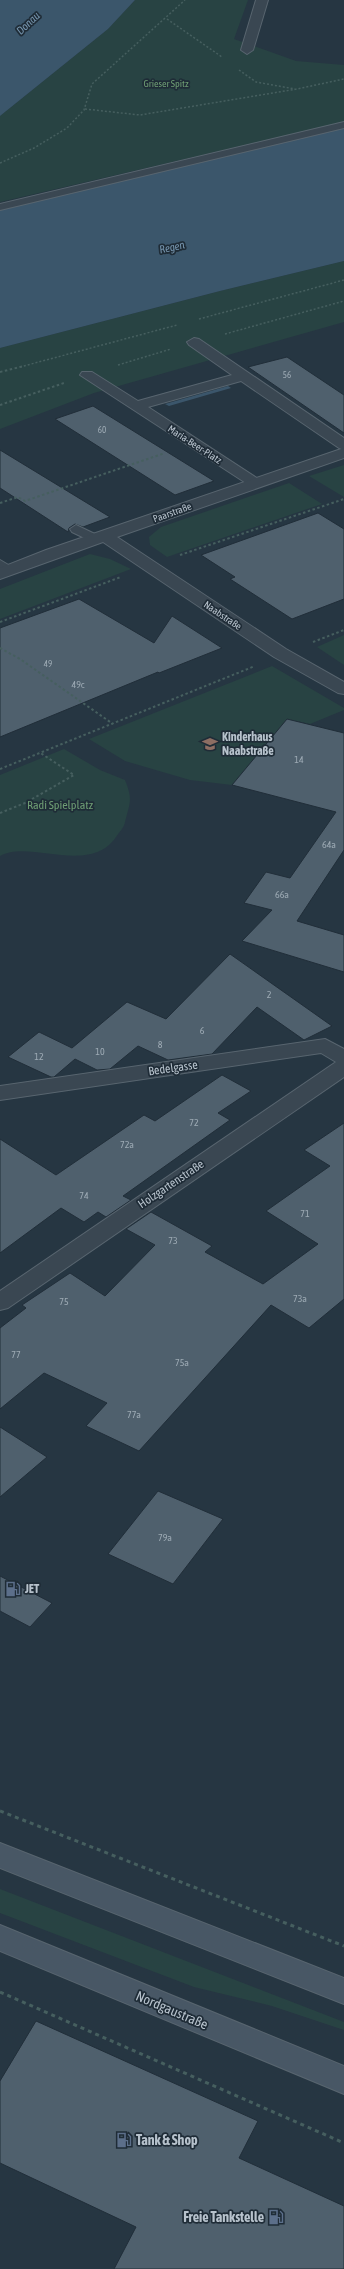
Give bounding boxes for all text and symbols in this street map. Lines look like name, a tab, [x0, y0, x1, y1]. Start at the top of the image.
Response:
water label: Donau	[14, 9, 43, 37]
park label: Grieser Spitz	[143, 78, 189, 89]
water label: Regen	[158, 238, 186, 256]
house number: 56	[283, 370, 291, 380]
street label: Maria-Beer-Platz	[166, 423, 224, 466]
house number: 60	[98, 425, 106, 435]
street label: Paarstraße	[151, 500, 193, 524]
street label: Naabstraße	[202, 599, 244, 632]
house number: 49	[44, 659, 52, 669]
house number: 49c	[71, 679, 85, 690]
place label: Kinderhaus Naabstraße	[222, 730, 274, 758]
school or university icon: Kinderhaus Naabstraße	[201, 735, 219, 753]
house number: 14	[294, 754, 304, 765]
park label: Radi Spielplatz	[27, 798, 94, 812]
house number: 64a	[322, 839, 336, 850]
house number: 66a	[275, 889, 289, 900]
house number: 2	[267, 989, 272, 1000]
house number: 6	[200, 1025, 205, 1036]
house number: 8	[158, 1039, 163, 1050]
house number: 10	[95, 1046, 105, 1057]
house number: 12	[34, 1051, 44, 1062]
street label: Bedelgasse	[147, 1058, 199, 1078]
house number: 72	[189, 1117, 199, 1128]
house number: 72a	[120, 1139, 134, 1150]
street label: Holzgartenstraße	[135, 1157, 207, 1211]
house number: 74	[79, 1190, 89, 1201]
house number: 71	[300, 1208, 310, 1219]
house number: 73	[168, 1235, 178, 1246]
house number: 73a	[293, 1293, 307, 1304]
house number: 75	[59, 1296, 69, 1307]
house number: 77	[11, 1349, 21, 1360]
house number: 75a	[175, 1357, 189, 1368]
house number: 77a	[127, 1409, 141, 1420]
house number: 79a	[158, 1532, 172, 1543]
fuel station icon: JET	[4, 1580, 22, 1598]
place label: JET	[24, 1582, 40, 1596]
street label: Nordgaustraße	[133, 1988, 211, 2032]
fuel station icon: Tank & Shop	[115, 2131, 133, 2149]
place label: Tank & Shop	[136, 2132, 198, 2148]
fuel station icon: Freie Tankstelle	[267, 2208, 285, 2226]
place label: Freie Tankstelle	[183, 2209, 264, 2225]

